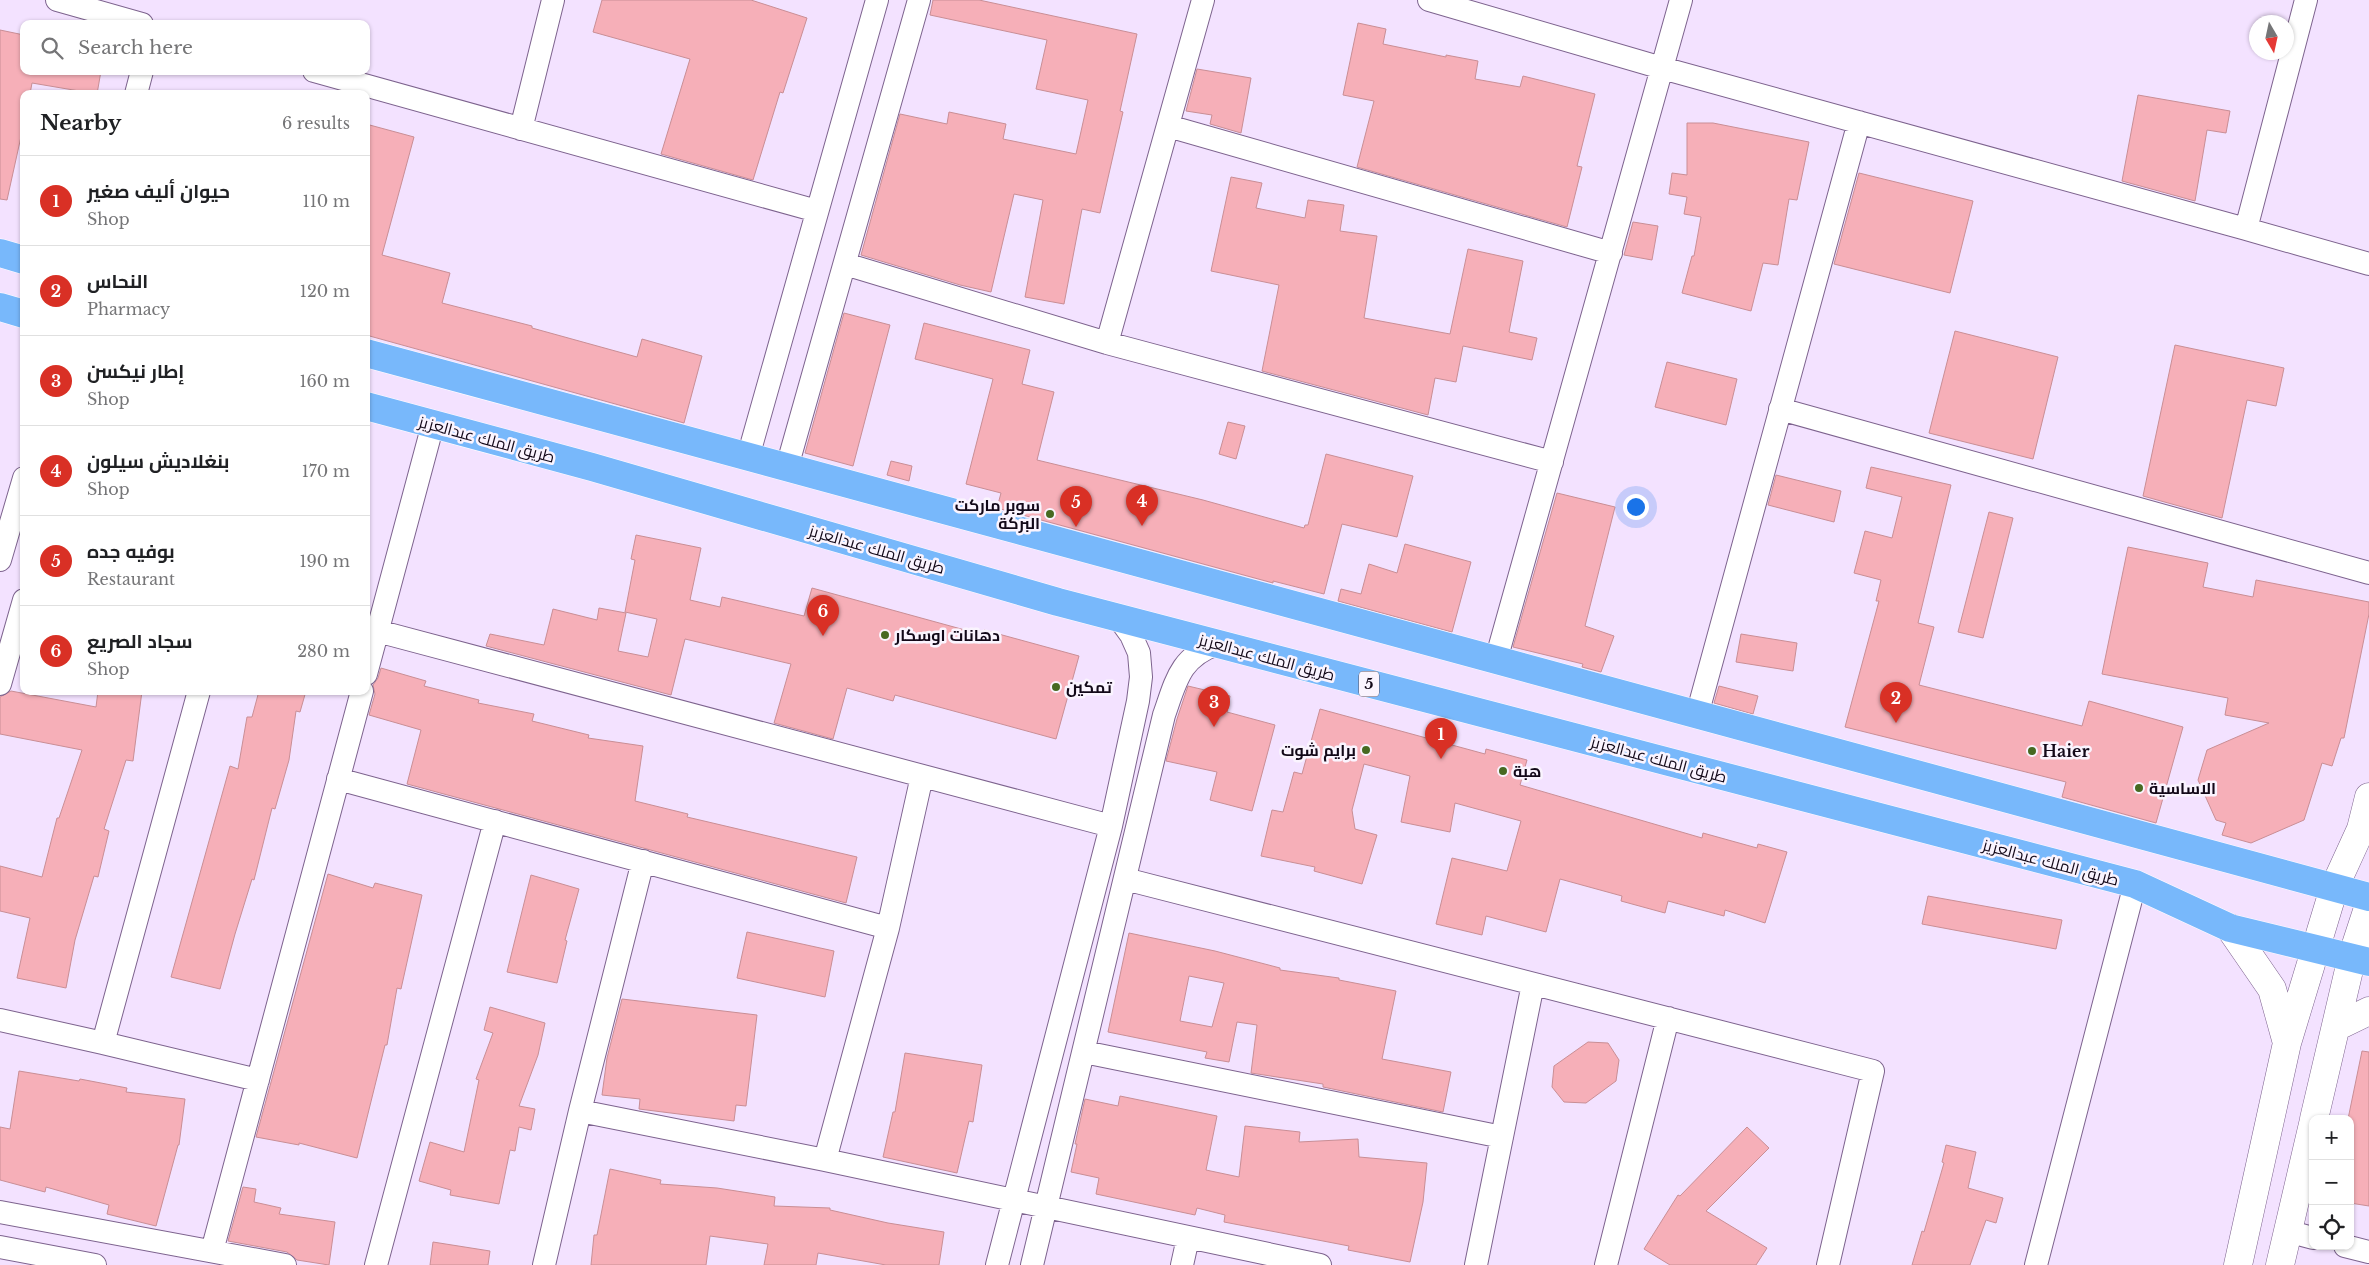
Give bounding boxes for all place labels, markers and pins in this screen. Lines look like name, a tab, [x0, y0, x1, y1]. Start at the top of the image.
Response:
pin: 4	[1126, 485, 1158, 526]
pin: 5	[1060, 486, 1092, 527]
place label: سوبر ماركت البركة	[955, 495, 1040, 533]
marker: سوبر ماركت البركة	[1044, 508, 1056, 520]
pin: 6	[807, 595, 839, 636]
place label: دهانات اوسكار	[894, 625, 1000, 645]
marker: دهانات اوسكار	[879, 629, 891, 641]
place label: تمكين	[1066, 677, 1113, 697]
marker: تمكين	[1050, 681, 1062, 693]
pin: 2	[1880, 682, 1912, 723]
pin: 3	[1198, 686, 1230, 727]
pin: 1	[1425, 718, 1457, 759]
place label: برايم شوت	[1281, 740, 1356, 762]
place label: Haier	[2042, 741, 2089, 761]
marker: برايم شوت	[1360, 744, 1372, 756]
marker: Haier	[2026, 745, 2038, 757]
place label: هبة	[1513, 761, 1541, 781]
marker: هبة	[1497, 765, 1509, 777]
place label: الاساسية	[2149, 778, 2216, 798]
marker: الاساسية	[2133, 782, 2145, 794]

